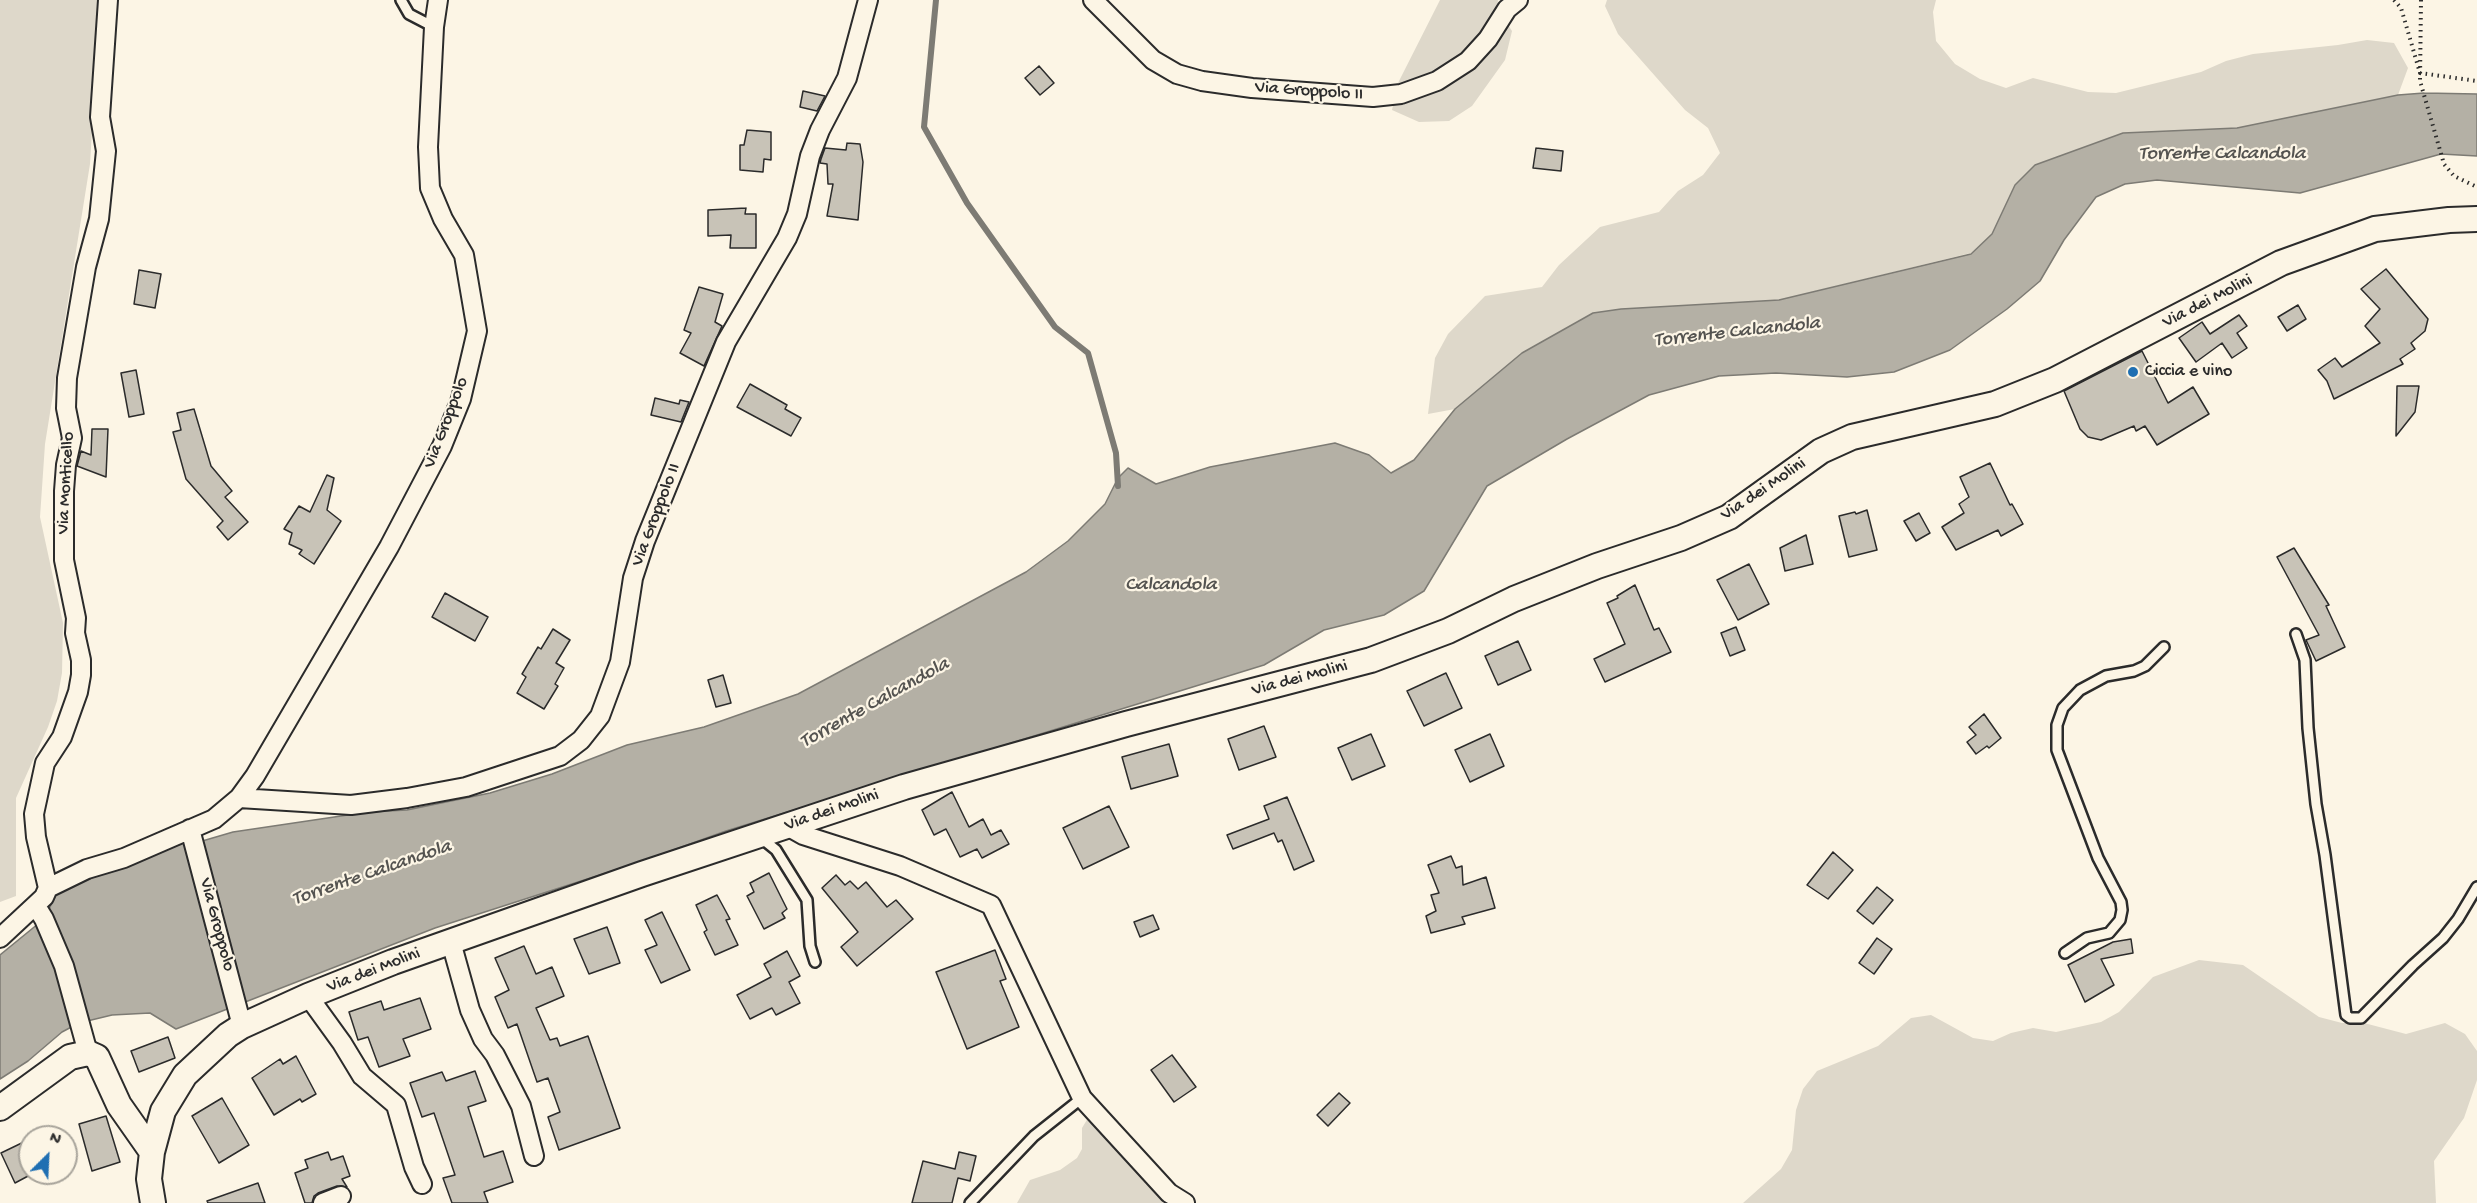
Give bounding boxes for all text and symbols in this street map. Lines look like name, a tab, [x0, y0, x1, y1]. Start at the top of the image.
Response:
street label: Via Groppolo II	[1254, 77, 1364, 107]
water label: Torrente Calcandola	[2139, 143, 2305, 167]
street label: Via dei Molini	[2159, 270, 2257, 334]
water label: Torrente Calcandola	[1653, 312, 1821, 354]
place label: Ciccia e vino	[2145, 361, 2232, 383]
marker: Ciccia e vino	[2126, 365, 2140, 379]
street label: Via Groppolo	[420, 375, 474, 471]
street label: Via Monticello	[54, 431, 80, 535]
street label: Via dei Molini	[1717, 454, 1811, 526]
street label: Via Groppolo II	[627, 460, 687, 570]
water label: Calcandola	[1125, 574, 1217, 598]
water label: Torrente Calcandola	[796, 653, 954, 755]
street label: Via dei Molini	[1250, 656, 1350, 702]
street label: Via dei Molini	[782, 785, 882, 837]
water label: Torrente Calcandola	[289, 836, 455, 912]
street label: Via Groppolo	[193, 876, 239, 974]
street label: Via dei Molini	[324, 943, 424, 999]
north arrow	[18, 1125, 78, 1185]
text: N	[46, 1129, 63, 1151]

